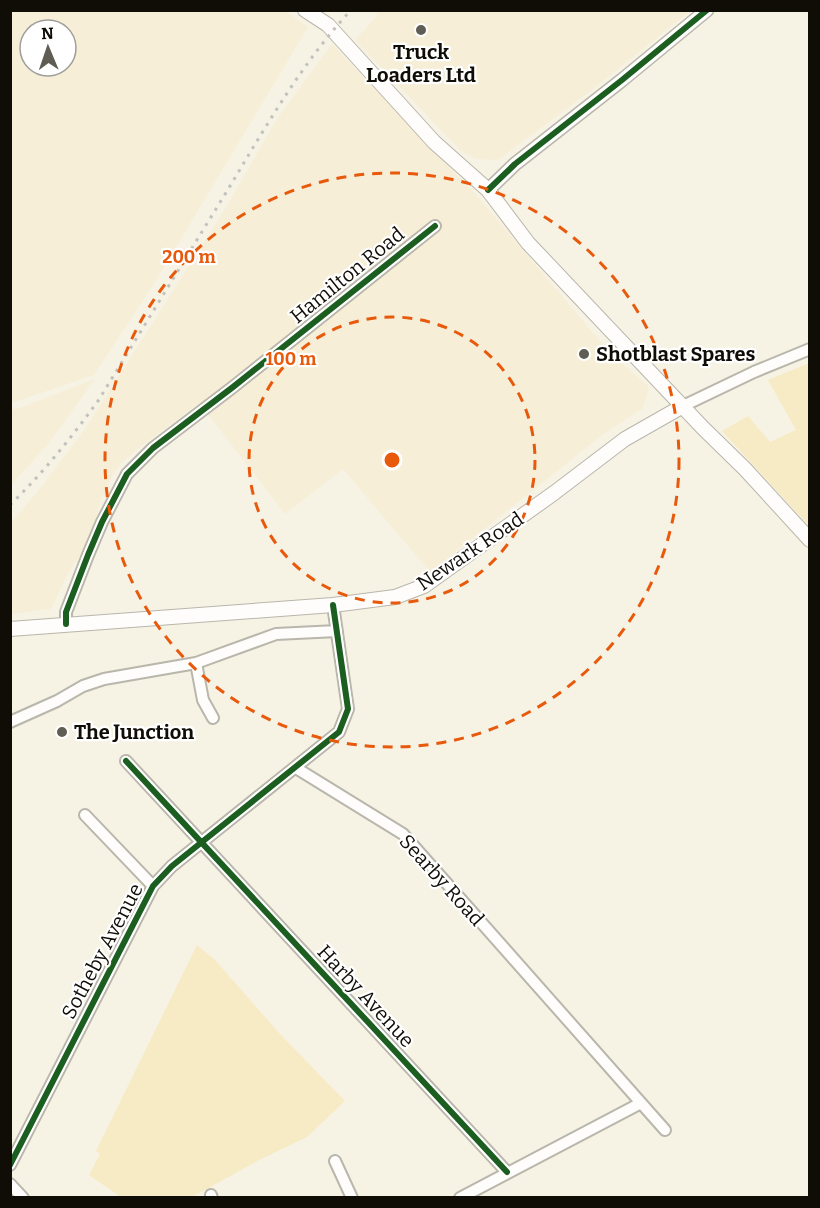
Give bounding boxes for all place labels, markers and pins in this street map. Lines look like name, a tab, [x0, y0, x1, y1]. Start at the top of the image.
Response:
marker: Truck Loaders Ltd	[414, 23, 428, 37]
place label: Truck Loaders Ltd	[366, 40, 476, 87]
place label: Shotblast Spares	[596, 342, 755, 366]
marker: Shotblast Spares	[577, 347, 591, 361]
centre of rings	[382, 450, 402, 470]
place label: The Junction	[74, 720, 194, 744]
marker: The Junction	[55, 725, 69, 739]

